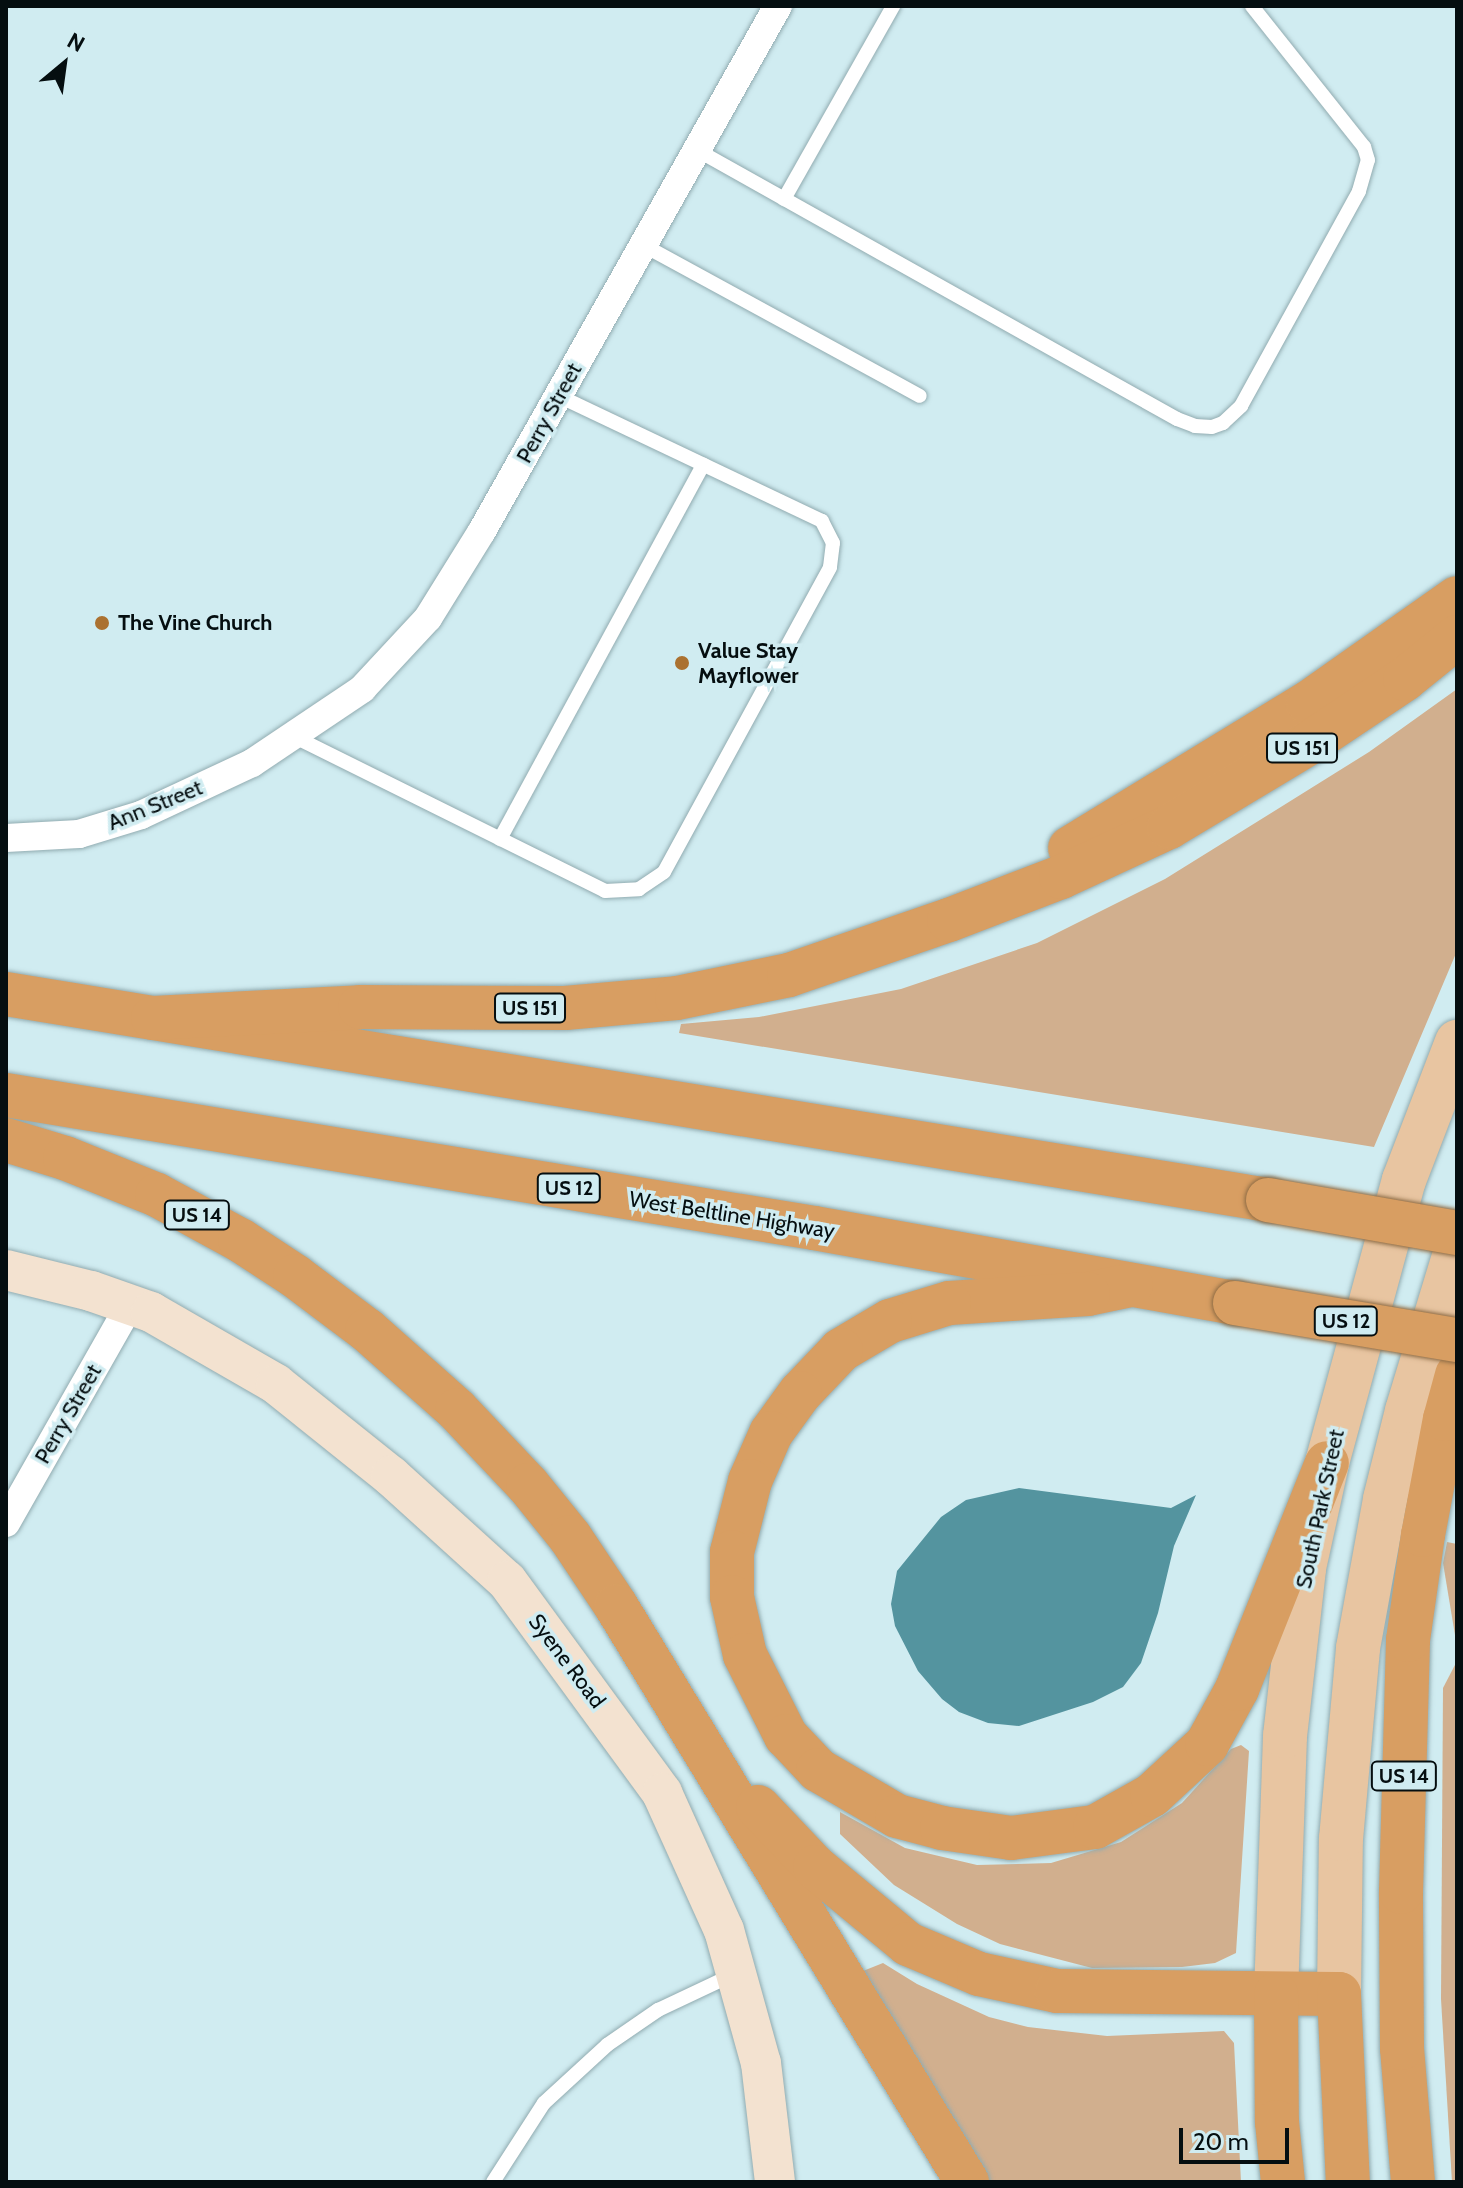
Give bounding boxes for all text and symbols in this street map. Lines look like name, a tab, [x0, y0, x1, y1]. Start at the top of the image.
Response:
north arrow	[24, 24, 104, 104]
text: N	[63, 27, 89, 58]
street label: Perry Street	[511, 358, 587, 468]
place label: The Vine Church	[118, 610, 272, 636]
marker: The Vine Church	[93, 614, 111, 632]
place label: Value Stay Mayflower	[698, 637, 798, 688]
marker: Value Stay Mayflower	[673, 654, 691, 672]
road number: US 151	[1266, 732, 1338, 764]
street label: Ann Street	[104, 774, 206, 836]
road number: US 151	[494, 992, 566, 1024]
road number: US 12	[535, 1172, 603, 1204]
street label: West Beltline Highway	[627, 1186, 837, 1244]
road number: US 14	[163, 1199, 231, 1231]
road number: US 12	[1312, 1305, 1380, 1337]
street label: Perry Street	[29, 1360, 107, 1468]
street label: South Park Street	[1290, 1427, 1350, 1591]
street label: Syene Road	[523, 1609, 611, 1713]
road number: US 14	[1370, 1760, 1438, 1792]
scale bar	[1183, 2112, 1293, 2162]
text: 20 m	[1193, 2127, 1249, 2156]

